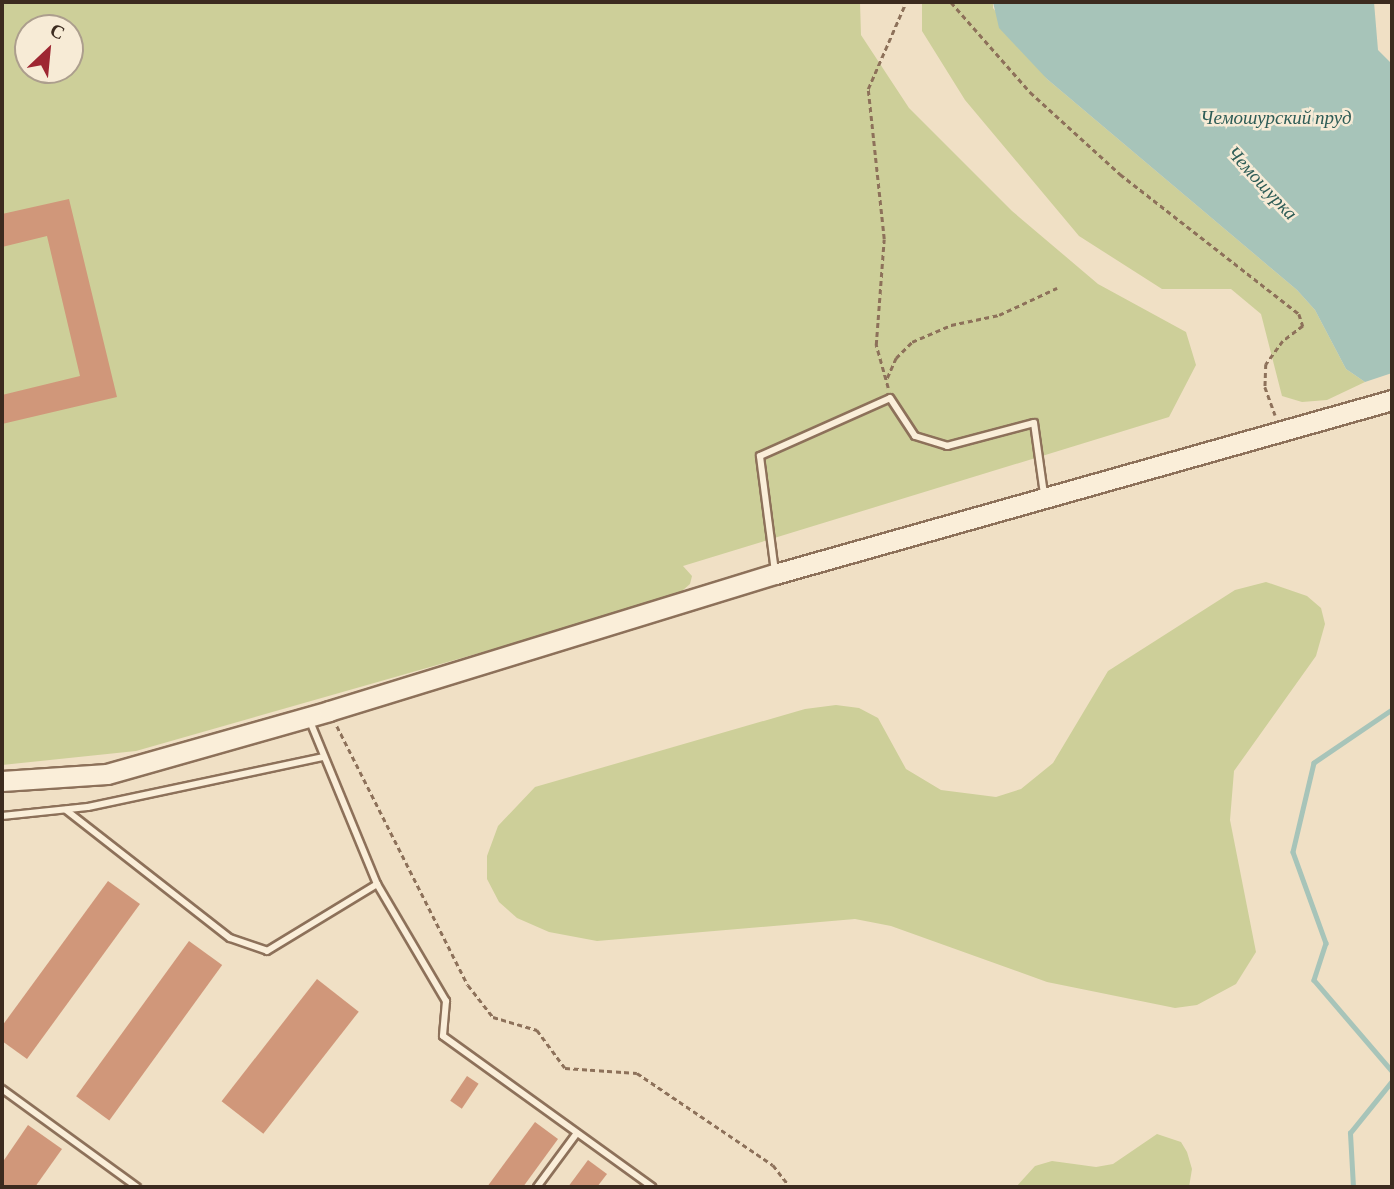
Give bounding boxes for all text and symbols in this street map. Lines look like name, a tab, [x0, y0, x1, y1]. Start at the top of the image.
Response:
north arrow	[14, 14, 84, 84]
text: С	[47, 19, 68, 44]
water label: Чемошурский пруд	[1200, 107, 1352, 129]
water label: Чемошурка	[1222, 141, 1302, 225]

